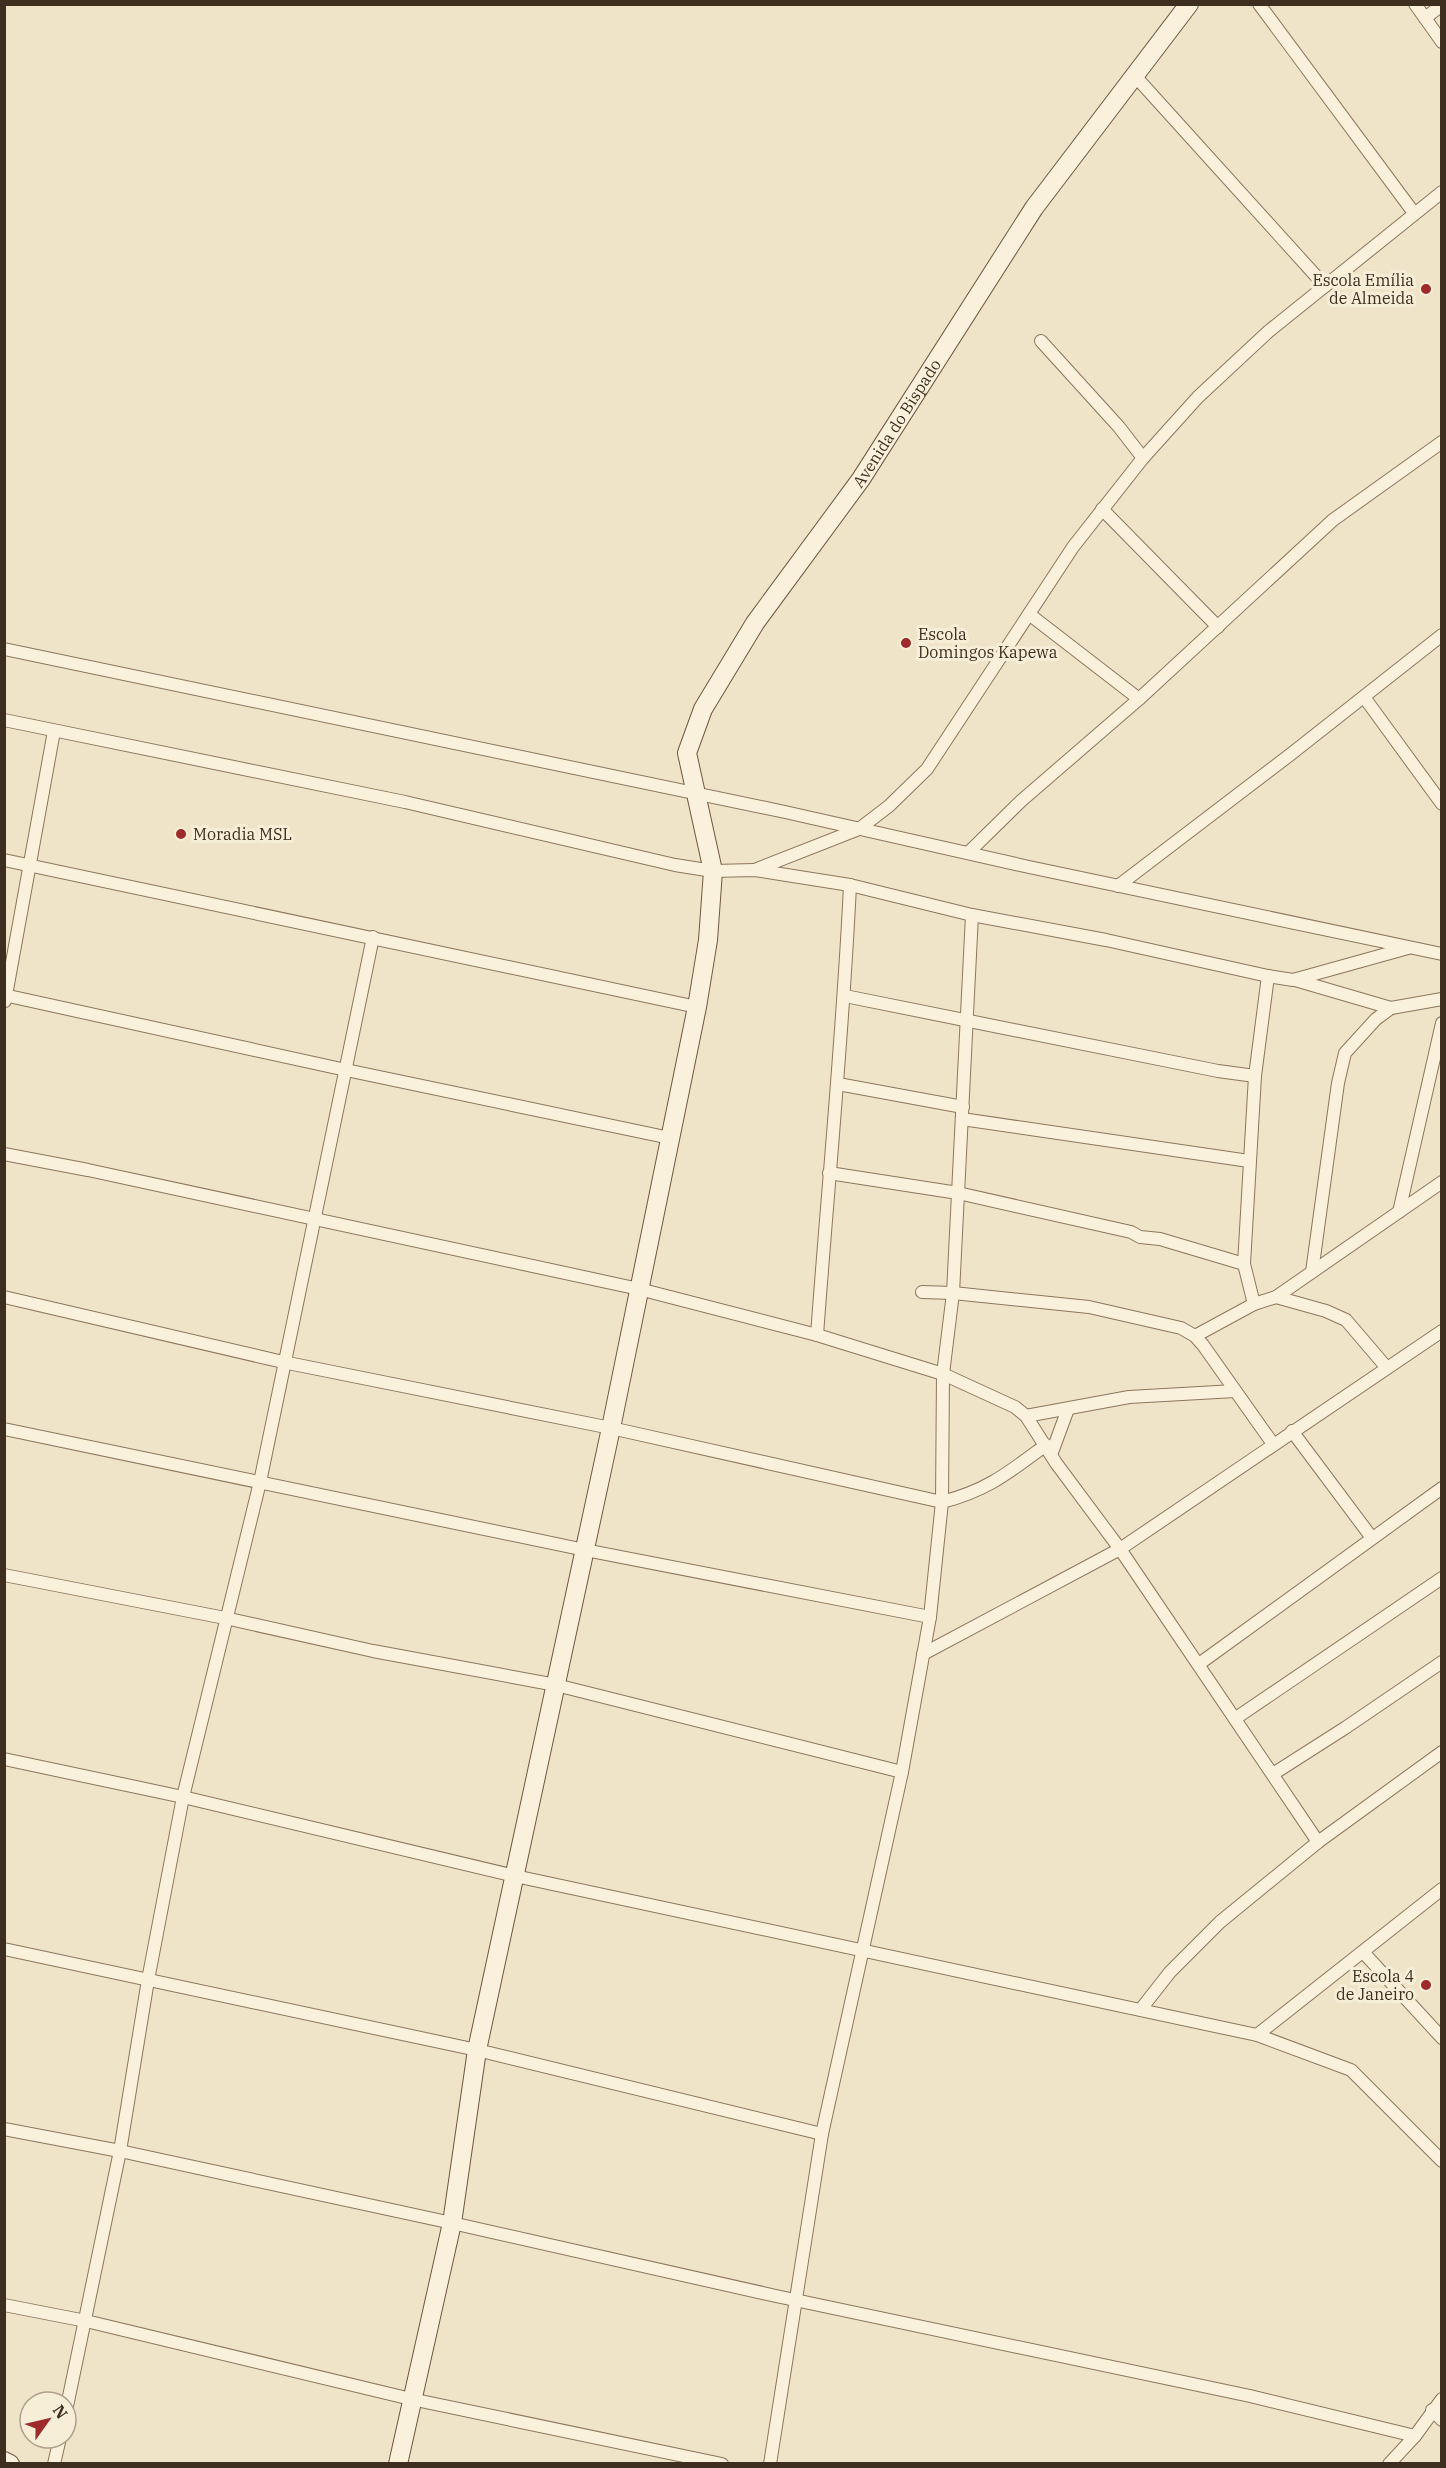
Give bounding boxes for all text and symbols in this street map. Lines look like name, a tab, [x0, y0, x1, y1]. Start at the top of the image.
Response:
place label: Escola Emília de Almeida	[1312, 270, 1414, 308]
marker: Escola Emília de Almeida	[1419, 282, 1433, 296]
street label: Avenida do Bispado	[848, 355, 945, 491]
place label: Escola Domingos Kapewa	[918, 624, 1058, 662]
marker: Escola Domingos Kapewa	[899, 636, 913, 650]
place label: Moradia MSL	[193, 824, 292, 844]
marker: Moradia MSL	[174, 827, 188, 841]
place label: Escola 4 de Janeiro	[1336, 1966, 1414, 2004]
marker: Escola 4 de Janeiro	[1419, 1978, 1433, 1992]
north arrow	[18, 2390, 78, 2450]
text: N	[49, 2401, 72, 2422]

